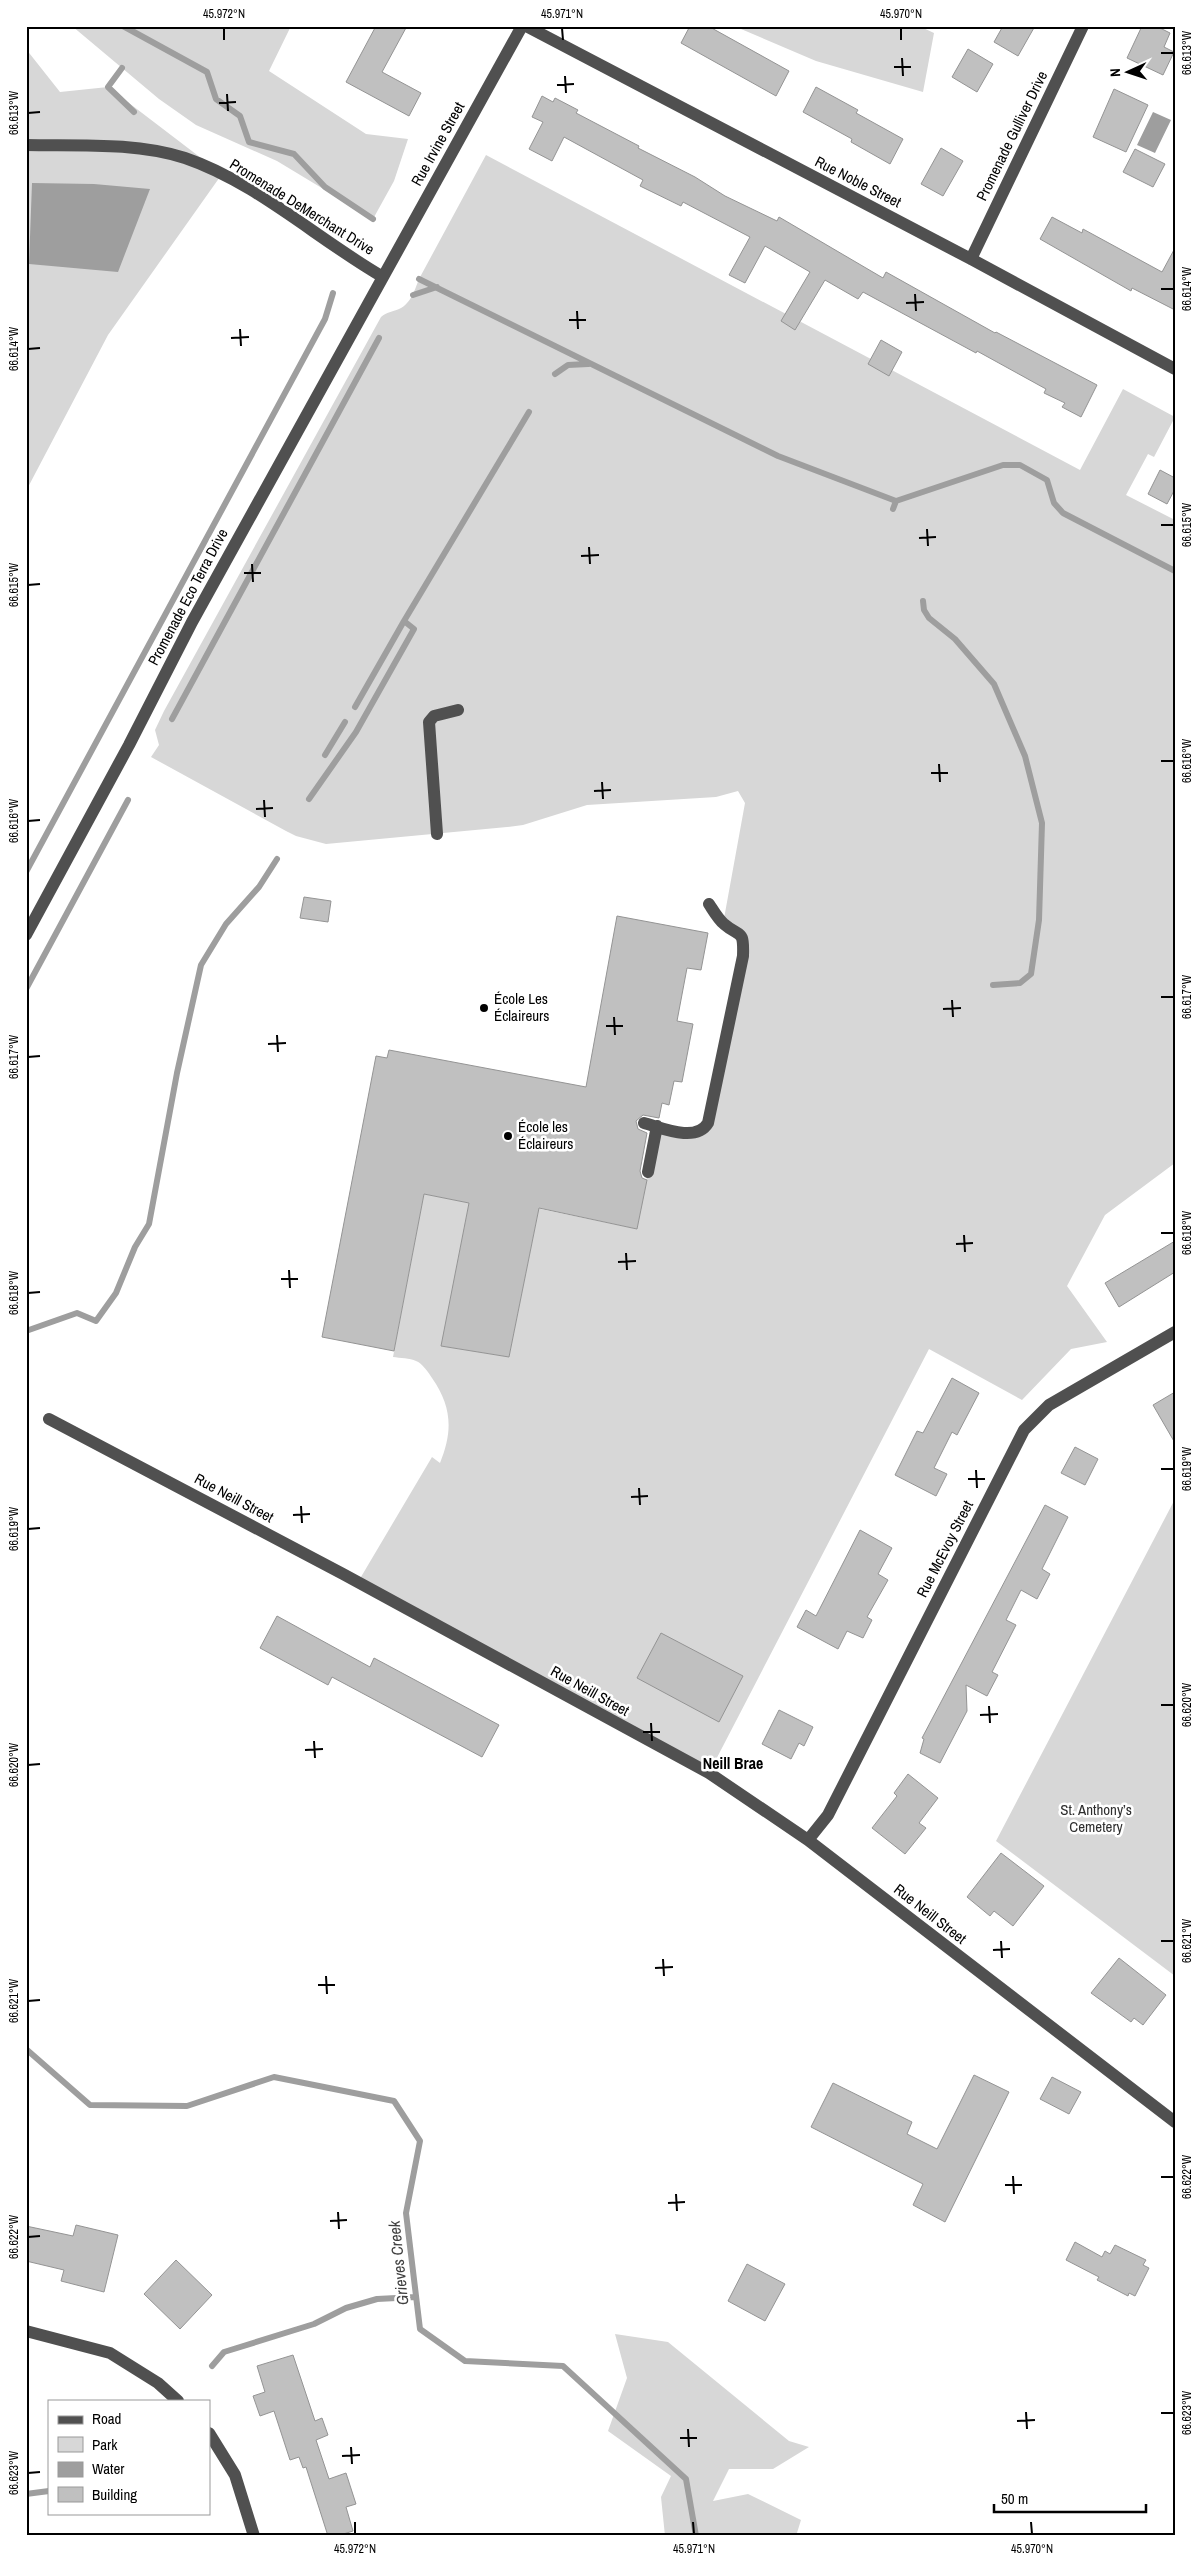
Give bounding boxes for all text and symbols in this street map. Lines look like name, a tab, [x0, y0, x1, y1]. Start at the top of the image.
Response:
text: 45.972°N	[203, 6, 245, 22]
text: 45.971°N	[541, 6, 583, 22]
text: 45.970°N	[880, 6, 922, 22]
text: 66.613°W	[1179, 30, 1195, 75]
north arrow	[1104, 48, 1154, 98]
street label: Promenade Gulliver Drive	[971, 67, 1052, 204]
text: N	[1106, 68, 1124, 77]
text: 66.613°W	[6, 90, 22, 135]
street label: Rue Irvine Street	[406, 98, 470, 190]
street label: Rue Noble Street	[811, 151, 906, 213]
street label: Promenade DeMerchant Drive	[226, 153, 379, 260]
text: 66.614°W	[1179, 266, 1195, 311]
text: 66.614°W	[6, 326, 22, 371]
text: 66.615°W	[1179, 502, 1195, 547]
street label: Promenade Eco Terra Drive	[143, 524, 233, 669]
text: 66.615°W	[6, 562, 22, 607]
text: 66.616°W	[1179, 738, 1195, 783]
text: 66.616°W	[6, 798, 22, 843]
text: 66.617°W	[1179, 974, 1195, 1019]
place label: École Les Éclaireurs	[494, 988, 549, 1026]
marker: École Les Éclaireurs	[478, 1002, 490, 1014]
text: 66.617°W	[6, 1034, 22, 1079]
place label: École les Éclaireurs	[518, 1116, 573, 1154]
marker: École les Éclaireurs	[502, 1130, 514, 1142]
text: 66.618°W	[1179, 1210, 1195, 1255]
text: 66.618°W	[6, 1270, 22, 1315]
text: 66.619°W	[1179, 1446, 1195, 1491]
street label: Rue Neill Street	[191, 1468, 278, 1527]
street label: Rue McEvoy Street	[911, 1496, 978, 1601]
text: 66.619°W	[6, 1506, 22, 1551]
street label: Rue Neill Street	[547, 1660, 634, 1721]
text: 66.620°W	[1179, 1682, 1195, 1727]
text: 66.620°W	[6, 1742, 22, 1787]
district label: Neill Brae	[703, 1752, 763, 1774]
park label: St. Anthony’s Cemetery	[1060, 1799, 1132, 1837]
street label: Rue Neill Street	[890, 1879, 971, 1949]
text: 66.621°W	[1179, 1918, 1195, 1963]
text: 66.621°W	[6, 1978, 22, 2023]
text: 66.622°W	[1179, 2154, 1195, 2199]
text: 66.622°W	[6, 2214, 22, 2259]
water label: Grieves Creek	[383, 2219, 413, 2306]
text: 66.623°W	[1179, 2390, 1195, 2435]
legend	[48, 2400, 210, 2514]
text: Road	[92, 2408, 121, 2429]
text: Park	[92, 2434, 118, 2455]
text: 66.623°W	[6, 2450, 22, 2495]
text: Water	[92, 2458, 124, 2479]
scale bar	[994, 2482, 1146, 2514]
text: Building	[92, 2484, 137, 2505]
text: 50 m	[1001, 2488, 1028, 2509]
text: 45.972°N	[334, 2541, 376, 2557]
text: 45.971°N	[673, 2541, 715, 2557]
text: 45.970°N	[1011, 2541, 1053, 2557]

